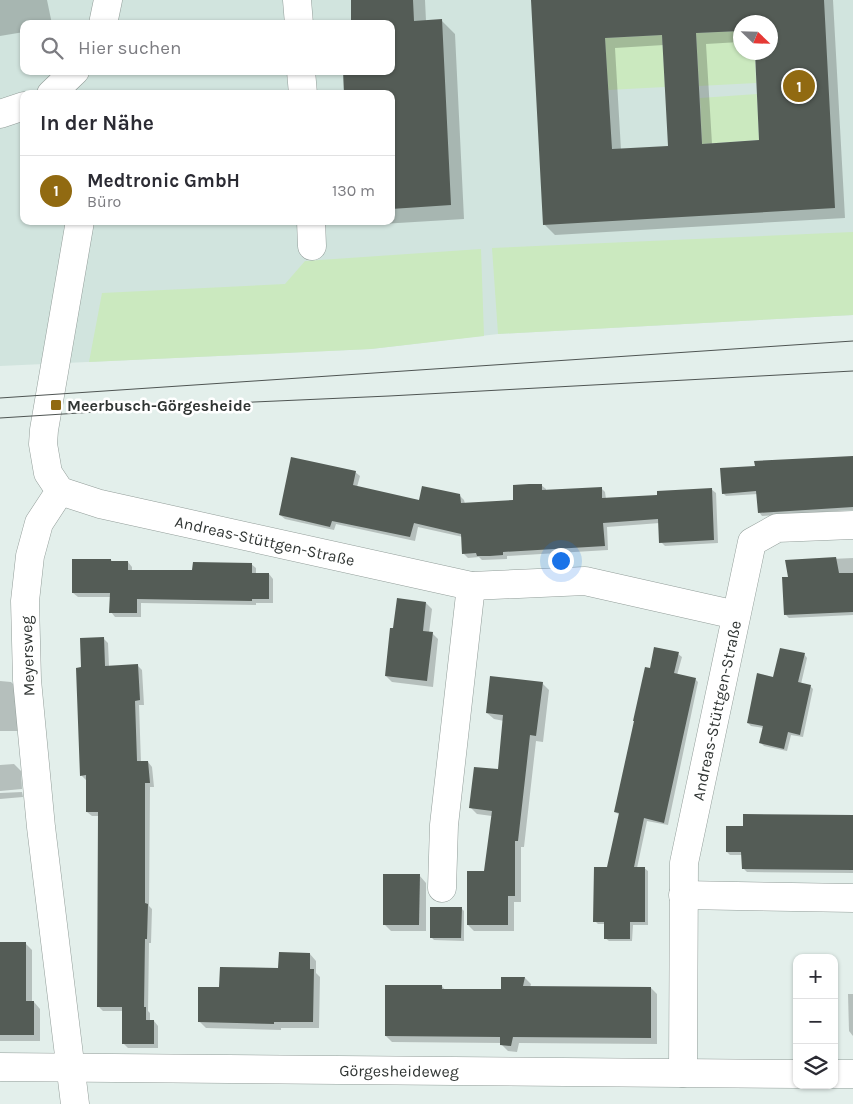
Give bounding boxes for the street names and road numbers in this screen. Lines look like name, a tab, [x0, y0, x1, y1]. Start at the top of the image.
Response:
street label: Andreas-Stüttgen-Straße	[173, 512, 356, 570]
street label: Meyersweg	[17, 615, 38, 697]
street label: Andreas-Stüttgen-Straße	[689, 619, 745, 802]
street label: Görgesheideweg	[339, 1061, 459, 1081]

